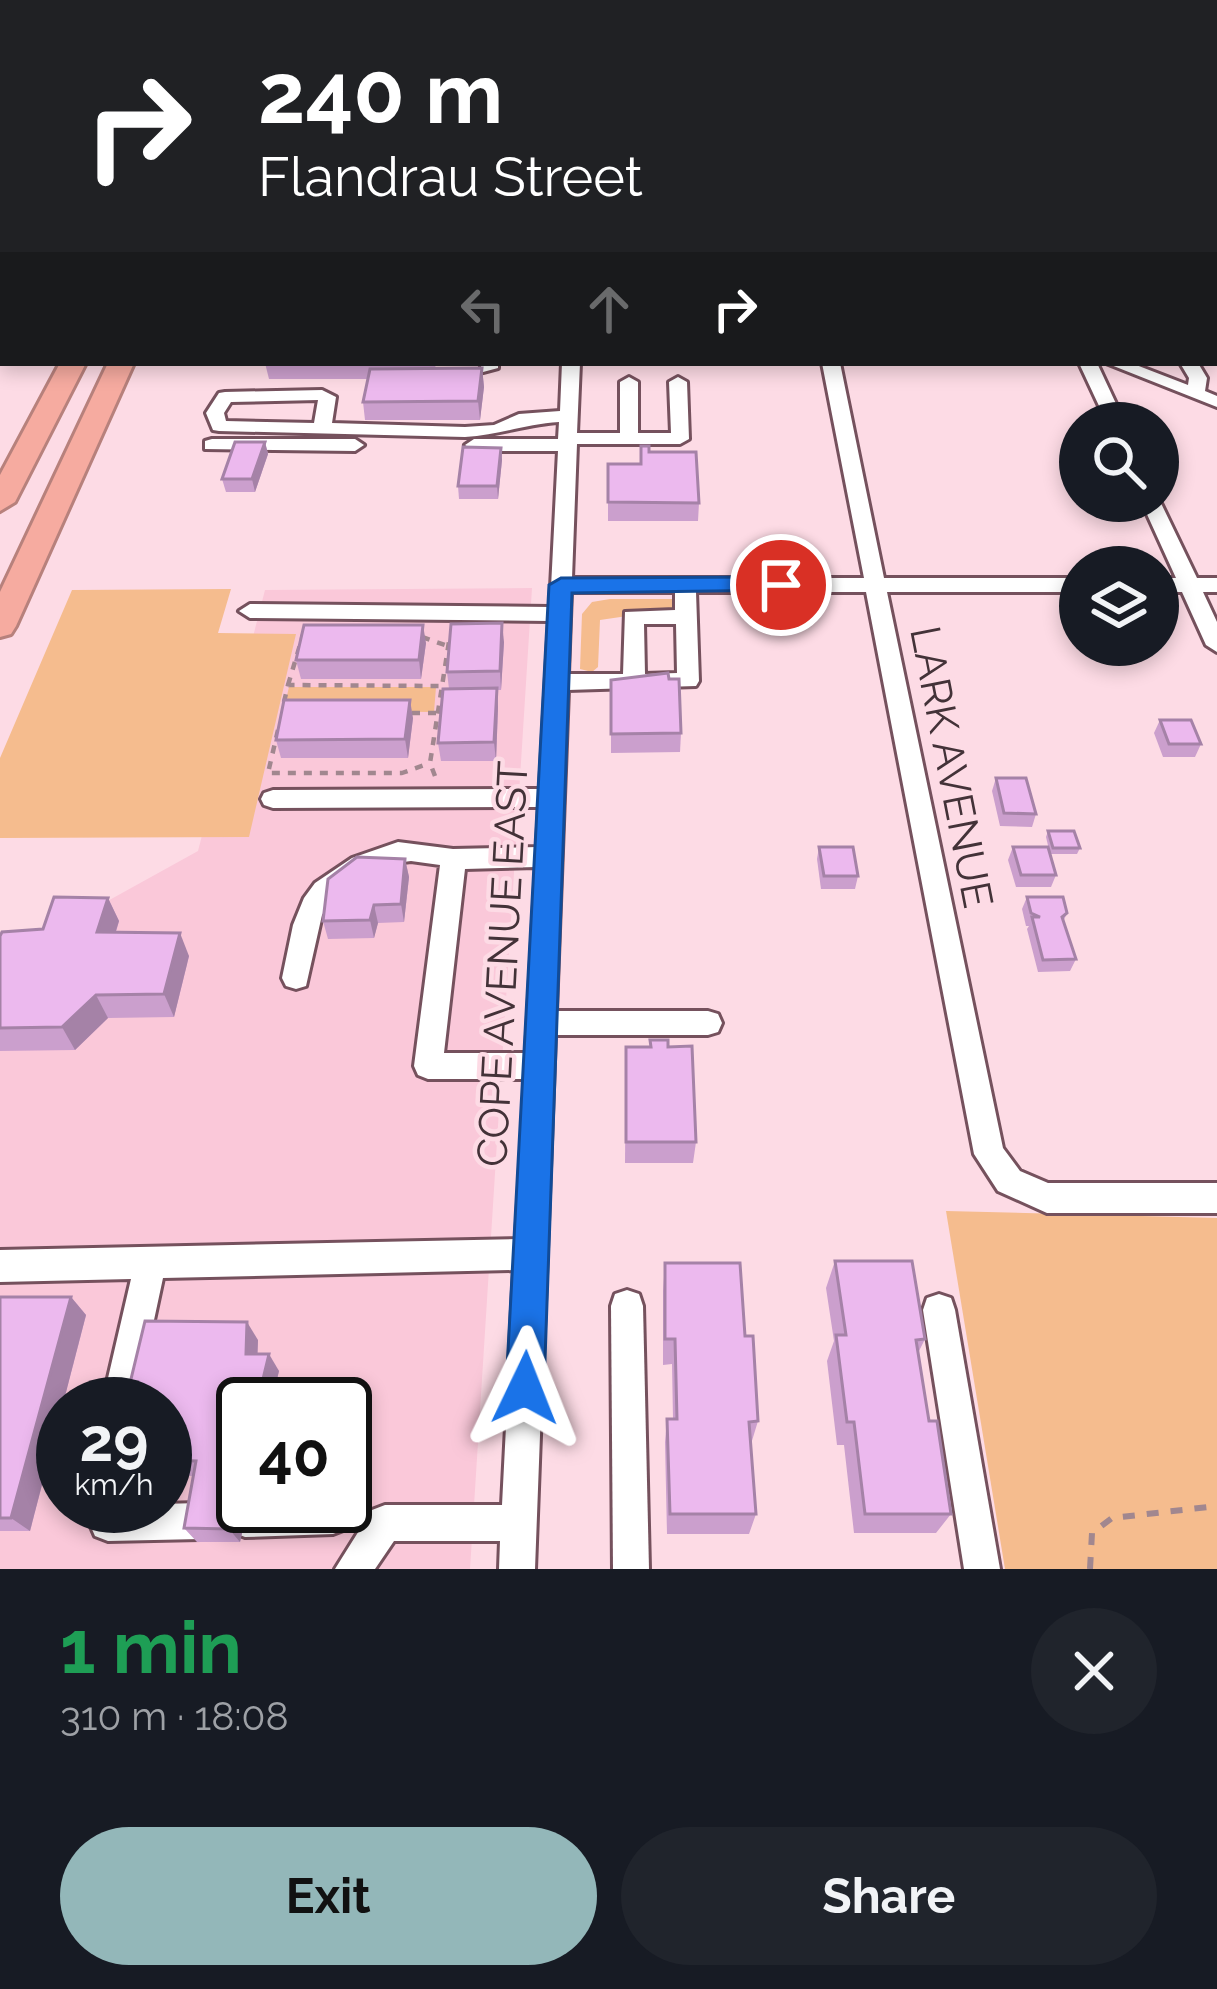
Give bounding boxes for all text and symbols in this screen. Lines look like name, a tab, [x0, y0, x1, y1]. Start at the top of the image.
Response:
text: 240 m	[258, 44, 503, 143]
icon: right	[60, 48, 216, 204]
text: Flandrau Street	[258, 145, 643, 209]
icon: left	[450, 276, 516, 342]
icon: ahead	[576, 276, 642, 342]
icon: right	[702, 276, 768, 342]
map controls	[1059, 402, 1179, 666]
button: search	[1059, 402, 1179, 522]
pin	[730, 534, 832, 636]
button: layers	[1059, 546, 1179, 666]
icon: arrive	[748, 552, 814, 618]
street label: LARK AVENUE	[900, 622, 1003, 912]
street label: COPE AVENUE EAST	[467, 760, 538, 1168]
position arrow	[462, 1325, 588, 1451]
speed limit sign: 40	[216, 1377, 372, 1533]
text: 29	[79, 1405, 149, 1475]
text: km/h	[74, 1467, 154, 1502]
text: 1 min	[60, 1605, 242, 1690]
button: close	[1031, 1608, 1157, 1734]
text: 310 m · 18:08	[60, 1693, 289, 1739]
button: Exit	[60, 1827, 597, 1965]
button: Share	[621, 1827, 1157, 1965]

